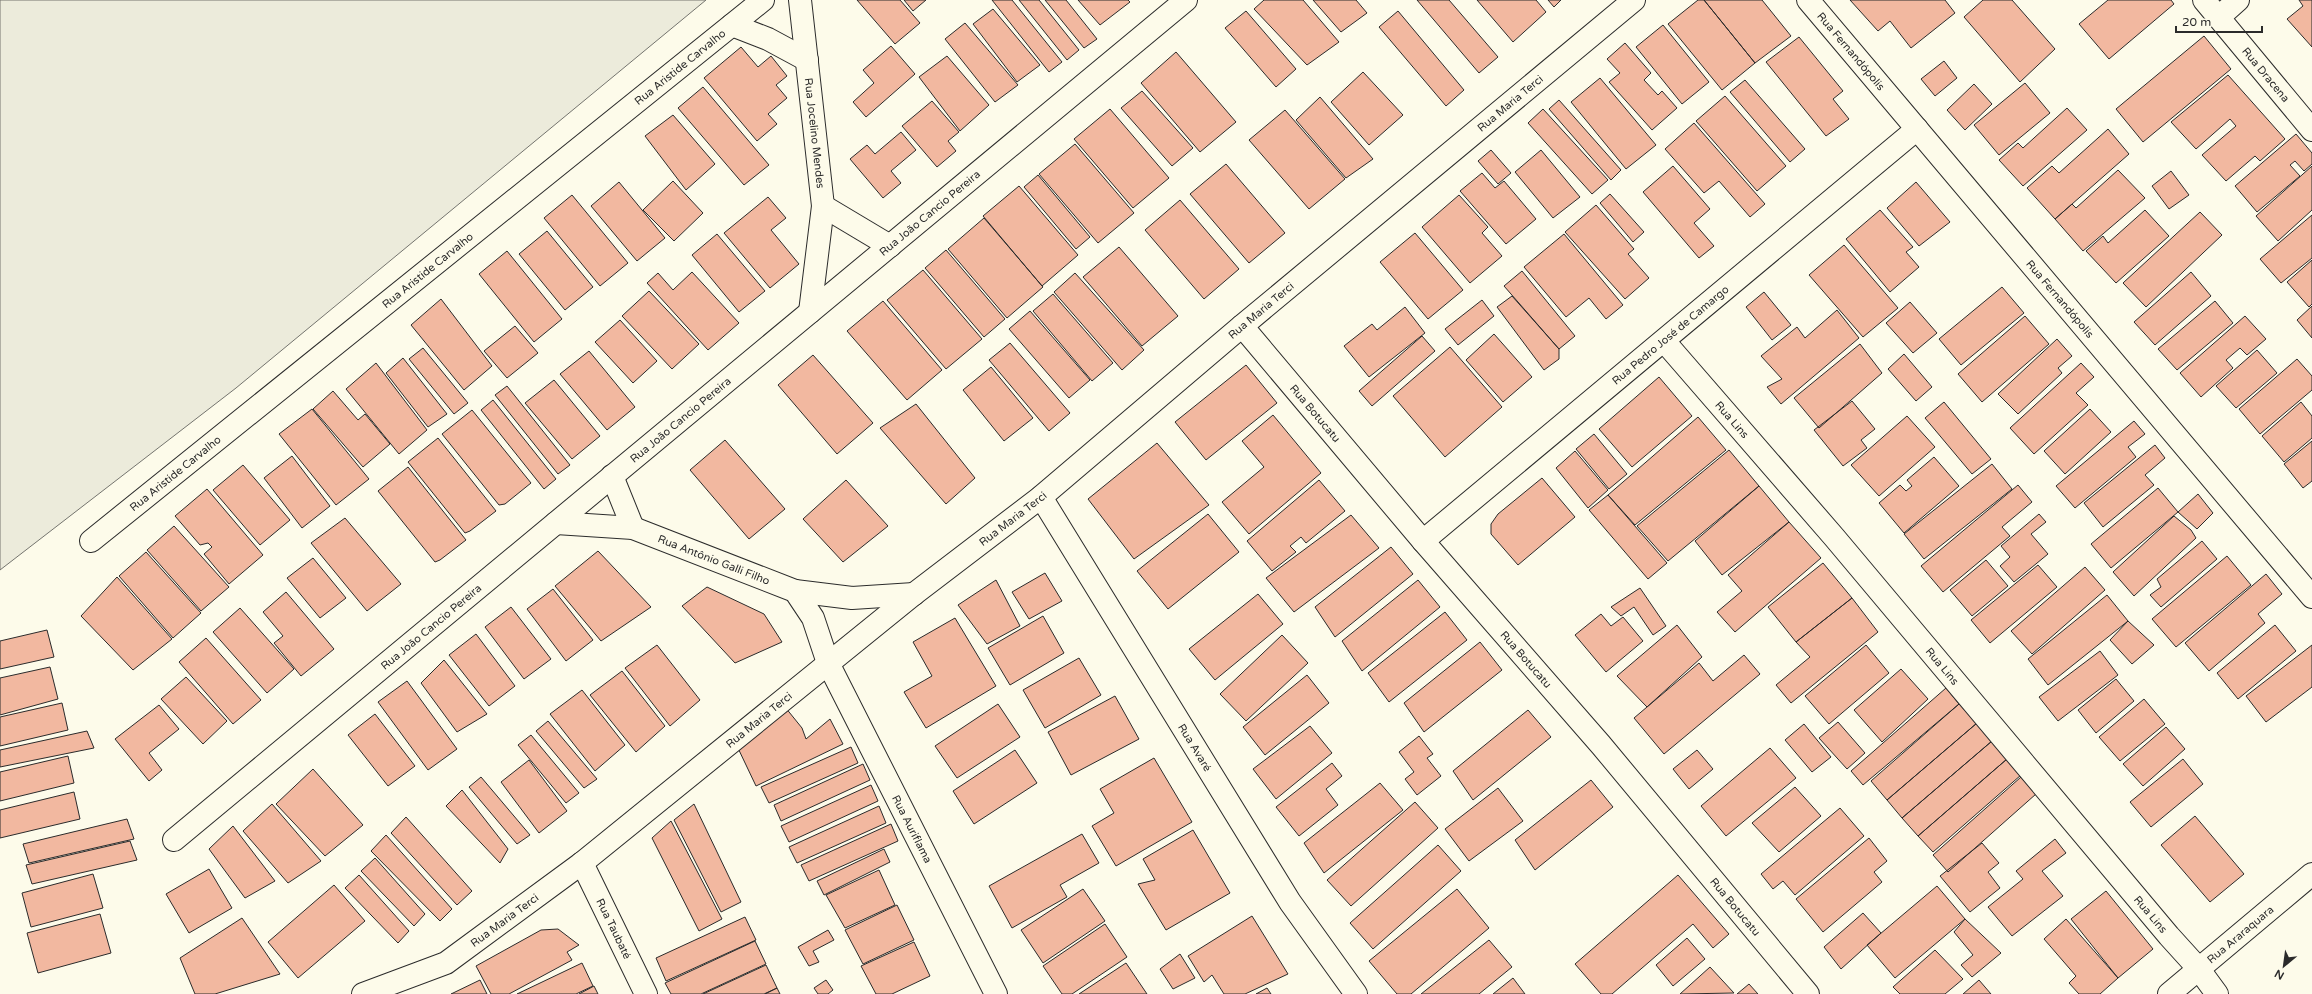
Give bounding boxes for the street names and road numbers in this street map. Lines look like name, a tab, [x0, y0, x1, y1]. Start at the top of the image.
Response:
street label: Rua Fernandópolis	[1814, 10, 1887, 93]
street label: Rua Aristide Carvalho	[632, 27, 729, 108]
street label: Rua Dracena	[2239, 45, 2292, 105]
street label: Rua Maria Terci	[1475, 72, 1546, 135]
street label: Rua Jocelino Mendes	[802, 77, 827, 189]
street label: Rua João Cancio Pereira	[877, 168, 983, 259]
street label: Rua Aristide Carvalho	[380, 230, 476, 311]
street label: Rua Fernandópolis	[2023, 257, 2096, 341]
street label: Rua Maria Terci	[1226, 280, 1297, 342]
street label: Rua Pedro José de Camargo	[1610, 283, 1732, 387]
street label: Rua João Cancio Pereira	[628, 375, 734, 466]
street label: Rua Botucatu	[1287, 382, 1343, 445]
street label: Rua Lins	[1712, 399, 1751, 441]
street label: Rua Aristide Carvalho	[127, 433, 224, 514]
street label: Rua Maria Terci	[977, 489, 1049, 549]
street label: Rua Antônio Galli Filho	[656, 532, 772, 588]
street label: Rua João Cancio Pereira	[378, 582, 484, 673]
street label: Rua Botucatu	[1497, 628, 1554, 691]
street label: Rua Lins	[1923, 645, 1961, 688]
street label: Rua Maria Terci	[723, 689, 795, 751]
street label: Rua Avaré	[1175, 721, 1214, 774]
street label: Rua Auriflama	[889, 793, 935, 866]
street label: Rua Botucatu	[1707, 875, 1763, 939]
street label: Rua Maria Terci	[468, 891, 541, 950]
street label: Rua Lins	[2131, 893, 2170, 936]
street label: Rua Taubaté	[593, 896, 634, 961]
street label: Rua Araraquara	[2205, 903, 2276, 966]

